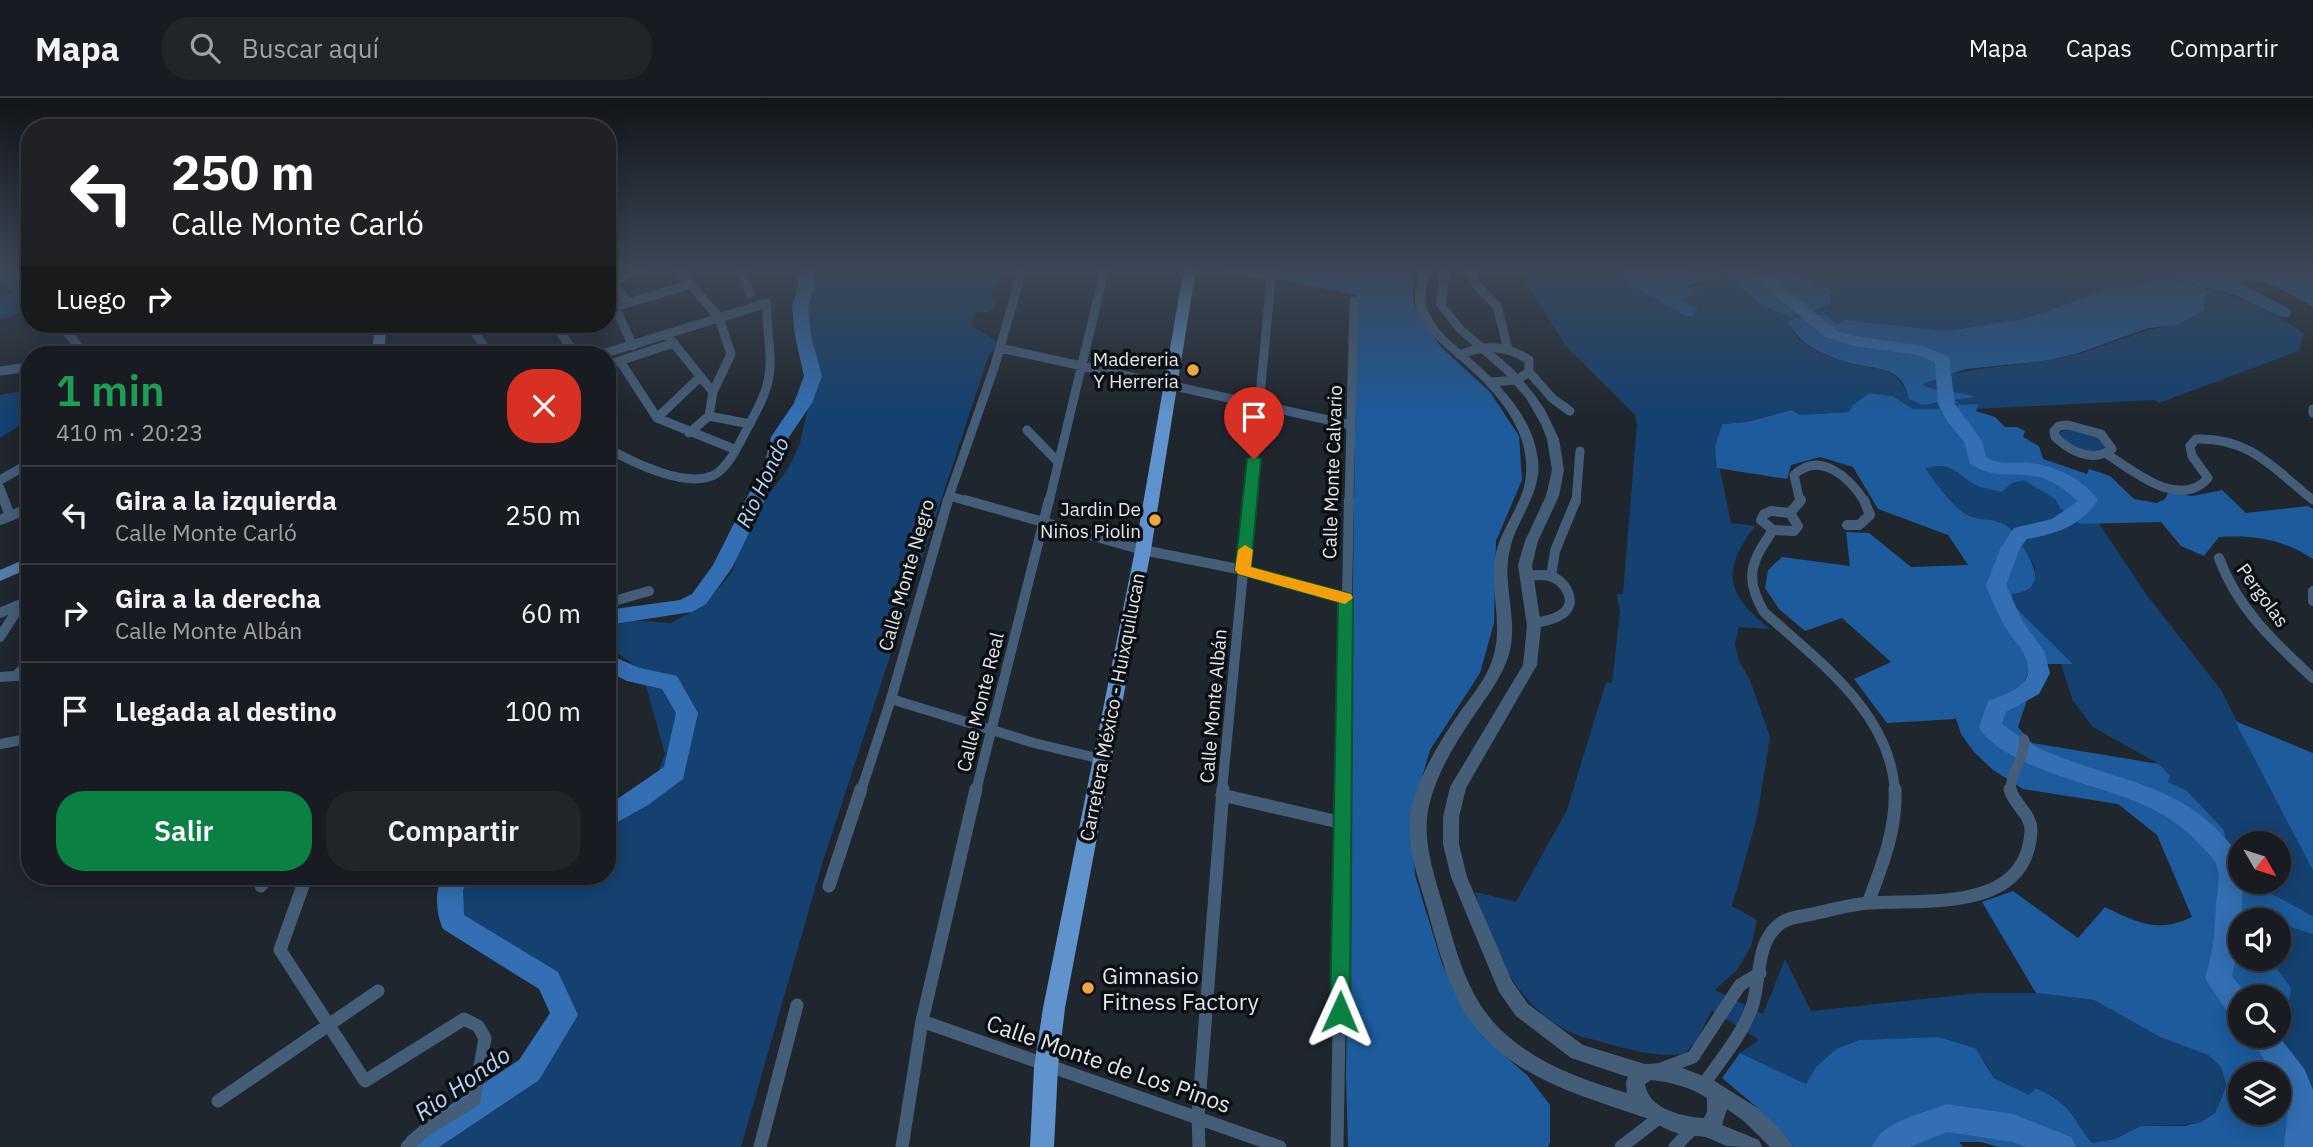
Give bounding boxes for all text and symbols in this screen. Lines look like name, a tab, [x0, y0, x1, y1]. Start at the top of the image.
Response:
search box	[162, 17, 652, 80]
text: Mapa	[35, 27, 120, 70]
icon: search	[186, 29, 224, 67]
text: Buscar aquí	[242, 31, 379, 65]
text: Mapa	[1969, 32, 2028, 64]
text: Capas	[2066, 32, 2132, 64]
text: Compartir	[2170, 32, 2278, 64]
text: 250 m	[171, 140, 315, 203]
icon: left	[56, 147, 147, 238]
text: Calle Monte Carló	[171, 202, 424, 244]
icon: right	[140, 280, 178, 318]
text: Luego	[56, 282, 126, 316]
place label: Madereria Y Herreria	[1093, 347, 1179, 393]
marker: Madereria Y Herreria	[1185, 362, 1201, 378]
text: 1 min	[56, 363, 165, 418]
button: close	[507, 369, 581, 443]
street label: Calle Monte Calvario	[1317, 385, 1347, 559]
pin	[1224, 387, 1284, 459]
icon: arrive	[1235, 398, 1273, 436]
text: 410 m · 20:23	[56, 417, 203, 447]
water label: Rio Hondo	[729, 432, 795, 532]
text: Gira a la izquierda	[115, 483, 337, 517]
icon: left	[56, 496, 94, 534]
street label: Calle Monte Negro	[873, 496, 939, 654]
place label: Jardin De Niños Piolin	[1040, 497, 1141, 543]
text: 250 m	[505, 498, 581, 532]
marker: Jardin De Niños Piolin	[1147, 512, 1163, 528]
text: Calle Monte Carló	[115, 517, 297, 547]
street label: Pergolas	[2232, 558, 2294, 632]
street label: Carretera México - Huixquilucan	[1074, 571, 1150, 843]
text: Gira a la derecha	[115, 581, 321, 615]
icon: right	[56, 594, 94, 632]
text: 60 m	[521, 596, 581, 630]
text: Calle Monte Albán	[115, 615, 302, 645]
street label: Calle Monte Albán	[1194, 628, 1232, 784]
street label: Calle Monte Real	[951, 630, 1009, 774]
icon: arrive	[56, 692, 94, 730]
text: Llegada al destino	[115, 694, 337, 728]
text: 100 m	[505, 694, 581, 728]
button: Salir	[56, 791, 312, 871]
button: Compartir	[326, 791, 581, 871]
north arrow	[2228, 831, 2291, 894]
map controls	[2228, 831, 2291, 1125]
button: sound	[2228, 908, 2291, 971]
place label: Gimnasio Fitness Factory	[1102, 960, 1259, 1016]
position arrow	[1303, 975, 1377, 1049]
marker: Gimnasio Fitness Factory	[1080, 980, 1096, 996]
button: search	[2228, 985, 2291, 1048]
street label: Calle Monte de Los Pinos	[983, 1007, 1235, 1119]
water label: Rio Hondo	[408, 1038, 516, 1128]
button: layers	[2228, 1062, 2291, 1125]

